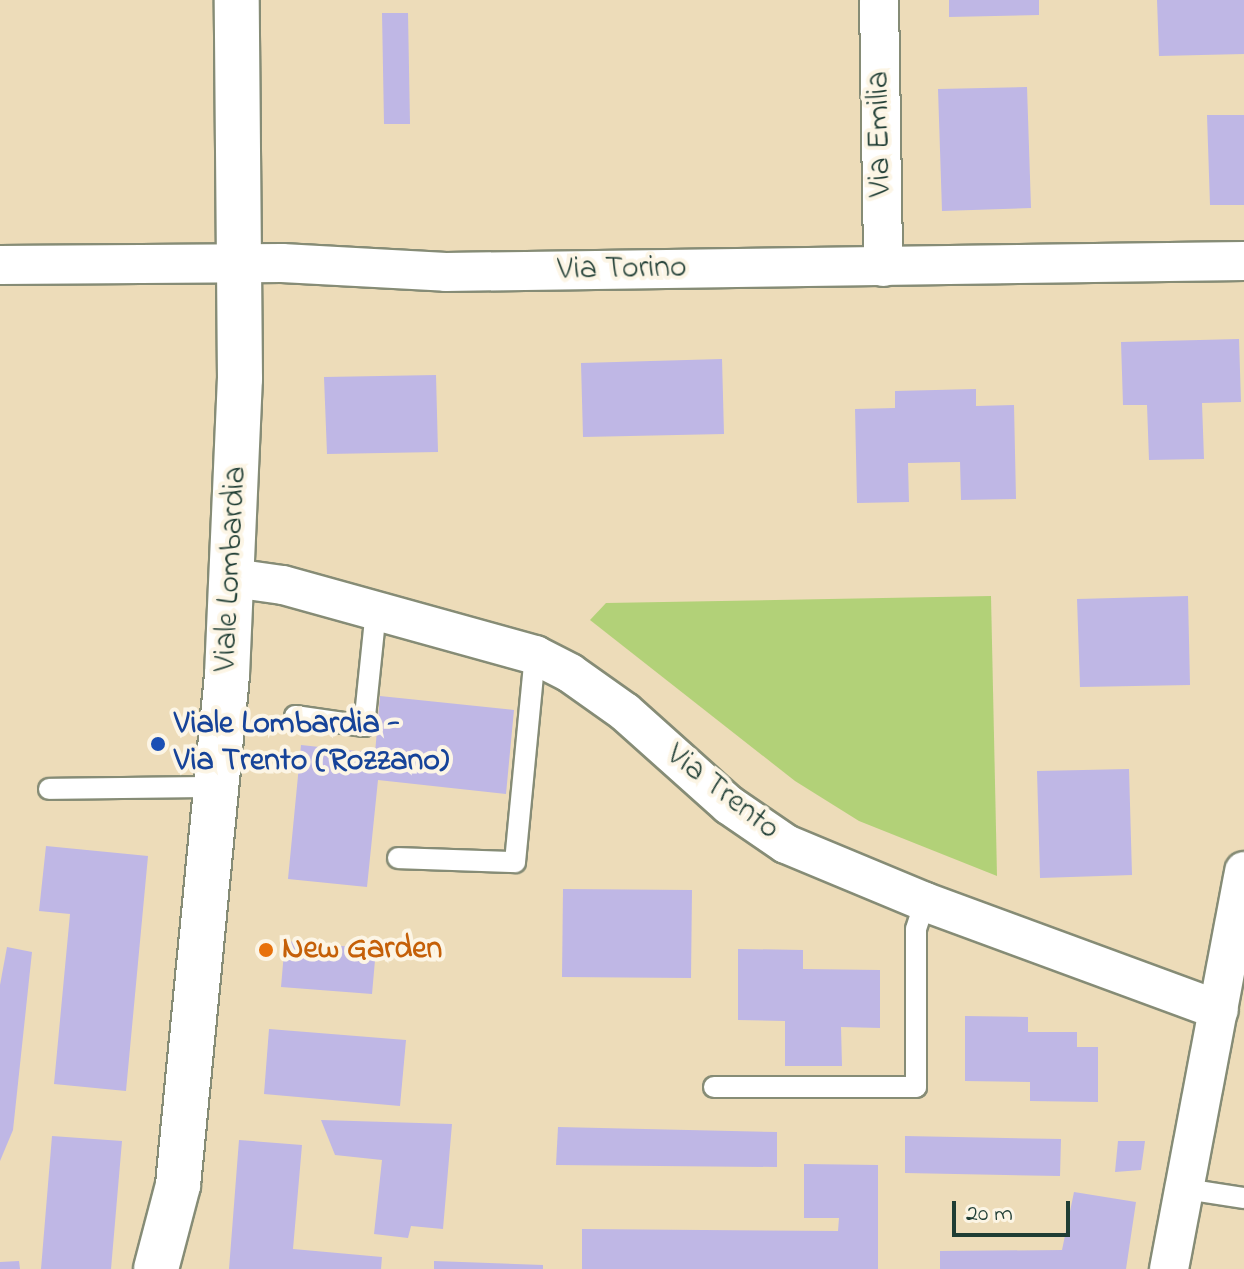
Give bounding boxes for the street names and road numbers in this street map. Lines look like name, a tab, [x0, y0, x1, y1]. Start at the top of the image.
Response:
street label: Via Emilia	[861, 71, 901, 197]
street label: Via Torino	[557, 250, 687, 290]
street label: Viale Lombardia	[207, 465, 257, 673]
street label: Via Trento	[658, 737, 786, 849]

